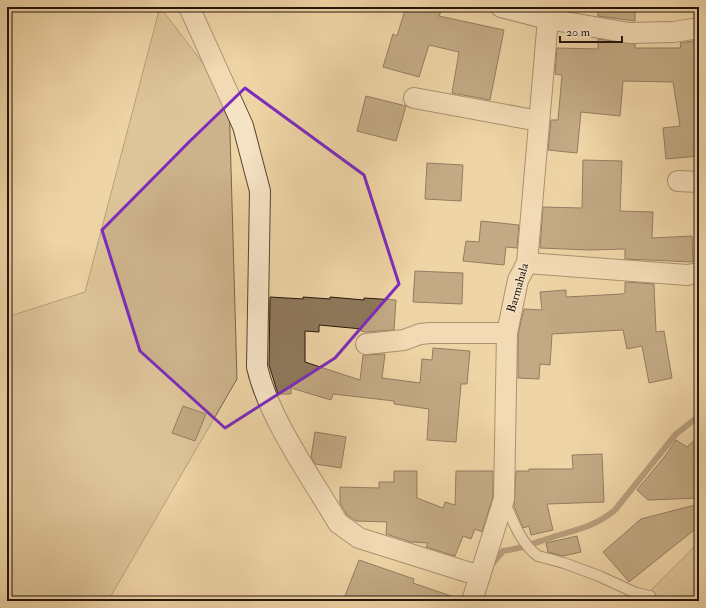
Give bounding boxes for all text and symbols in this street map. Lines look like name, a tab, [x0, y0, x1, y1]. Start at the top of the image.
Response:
scale bar	[560, 18, 622, 44]
text: 20 m	[566, 25, 591, 40]
street label: Barmahala	[504, 261, 532, 314]

